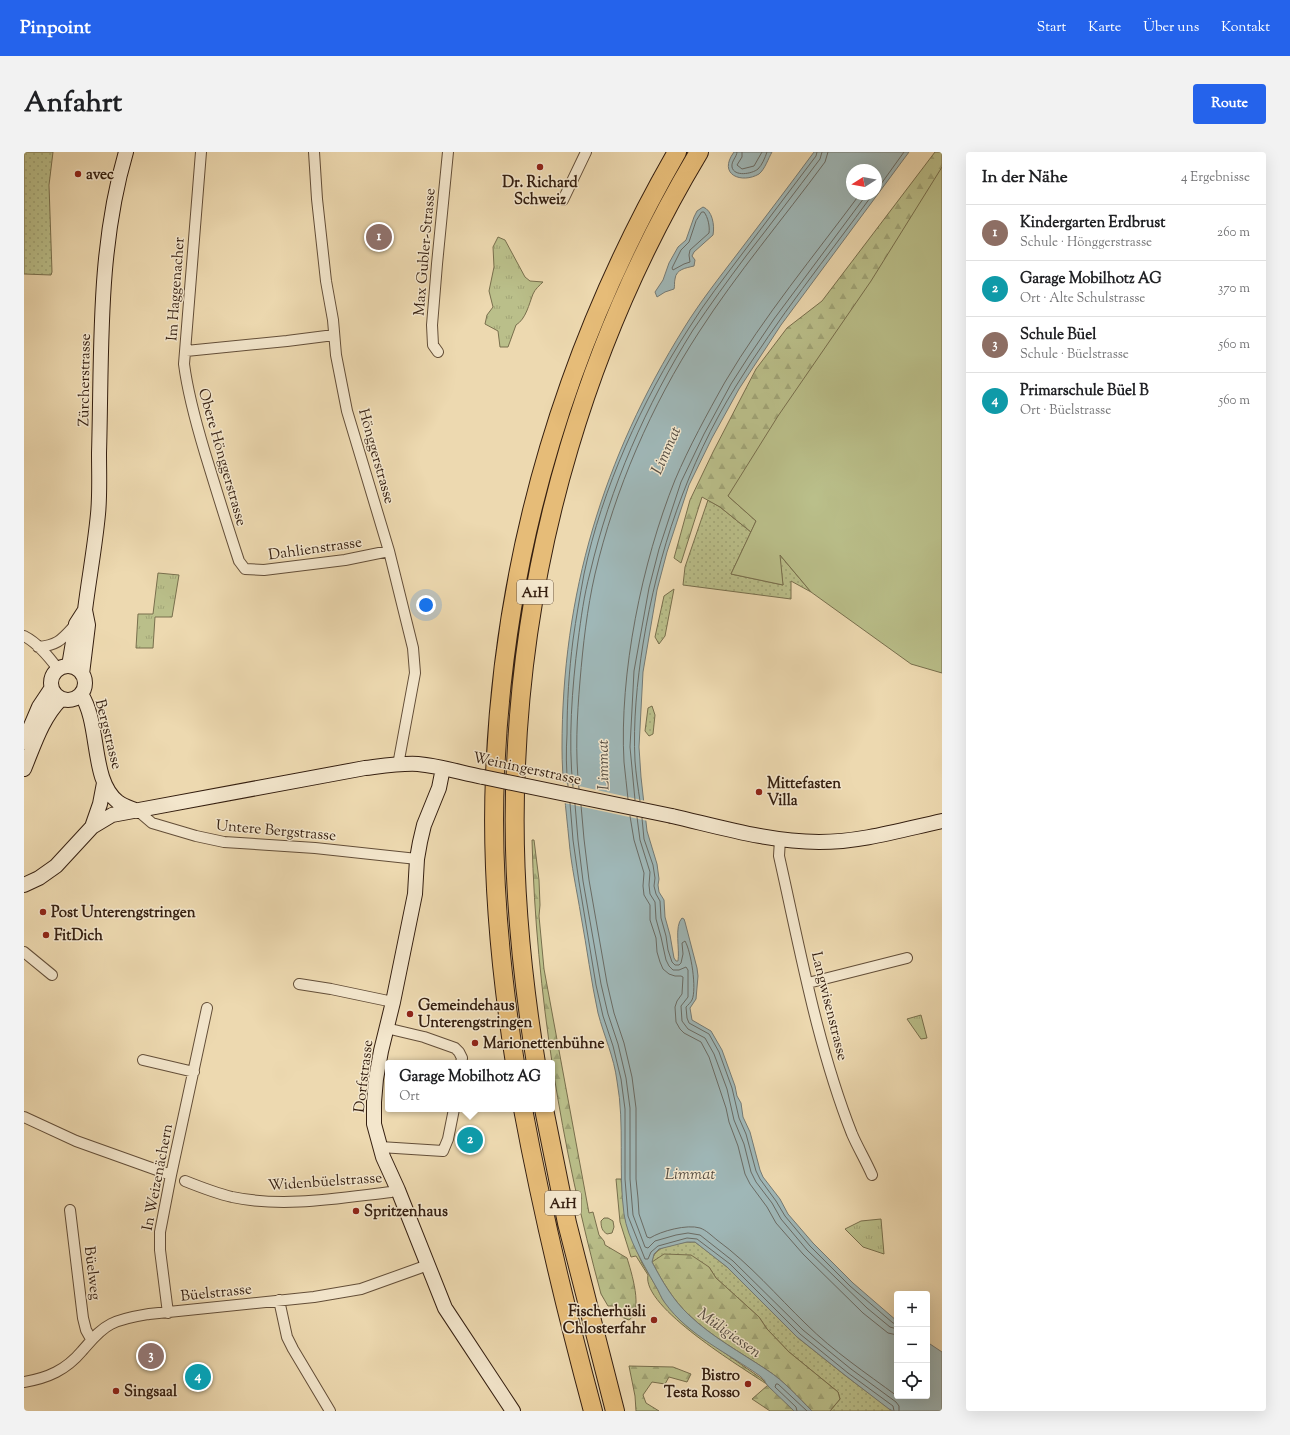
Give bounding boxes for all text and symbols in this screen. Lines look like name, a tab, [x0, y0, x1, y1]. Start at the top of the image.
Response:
text: Pinpoint	[20, 15, 91, 42]
text: Start	[1037, 18, 1066, 38]
text: Karte	[1088, 18, 1121, 38]
text: Über uns	[1143, 18, 1199, 38]
text: Kontakt	[1221, 18, 1270, 38]
text: Anfahrt	[24, 84, 122, 124]
button: Route	[1193, 84, 1266, 124]
marker: Dr. Richard Schweiz	[535, 162, 545, 172]
north arrow	[846, 164, 882, 200]
place label: avec	[86, 165, 114, 186]
text: In der Nähe	[982, 166, 1068, 190]
marker: avec	[73, 169, 83, 179]
text: 4 Ergebnisse	[1181, 169, 1250, 187]
place label: Dr. Richard Schweiz	[502, 173, 578, 211]
street label: Max Gubler-Strasse	[409, 187, 442, 317]
text: Kindergarten Erdbrust	[1020, 213, 1165, 234]
pin: 1	[366, 222, 392, 252]
text: 1	[993, 224, 997, 242]
text: 260 m	[1217, 224, 1250, 242]
text: Schule · Hönggerstrasse	[1020, 234, 1152, 252]
street label: Im Haggenacher	[162, 236, 191, 342]
text: Garage Mobilhotz AG	[1020, 269, 1162, 290]
text: 2	[992, 280, 998, 298]
text: 370 m	[1218, 280, 1250, 298]
text: Ort · Alte Schulstrasse	[1020, 290, 1145, 308]
text: Schule Büel	[1020, 325, 1096, 346]
street label: Zürcherstrasse	[74, 333, 97, 427]
text: 3	[992, 336, 998, 354]
text: 560 m	[1219, 336, 1250, 354]
text: Schule · Büelstrasse	[1020, 346, 1129, 364]
text: Primarschule Büel B	[1020, 381, 1149, 402]
street label: Obere Hönggerstrasse	[192, 386, 251, 529]
text: 4	[992, 392, 998, 410]
text: 560 m	[1219, 392, 1250, 410]
text: Ort · Büelstrasse	[1020, 402, 1111, 420]
street label: Hönggerstrasse	[352, 406, 399, 507]
water label: Limmat	[646, 423, 688, 479]
street label: Dahlienstrasse	[267, 533, 363, 566]
road number: A1H	[517, 580, 553, 604]
your location	[416, 595, 436, 615]
street label: Bergstrasse	[89, 697, 126, 772]
water label: Limmat	[593, 739, 616, 791]
street label: Weiningerstrasse	[470, 748, 583, 791]
place label: Mittefasten Villa	[767, 774, 841, 812]
marker: Mittefasten Villa	[754, 787, 764, 797]
street label: Untere Bergstrasse	[215, 816, 337, 847]
place label: Post Unterengstringen	[51, 903, 196, 924]
marker: Post Unterengstringen	[38, 907, 48, 917]
place label: FitDich	[54, 926, 103, 947]
marker: FitDich	[41, 930, 51, 940]
street label: Langwisenstrasse	[805, 950, 852, 1063]
place label: Gemeindehaus Unterengstringen	[418, 996, 533, 1034]
marker: Gemeindehaus Unterengstringen	[405, 1009, 415, 1019]
place label: Marionettenbühne	[483, 1034, 604, 1055]
marker: Marionettenbühne	[470, 1038, 480, 1048]
street label: Dorfstrasse	[350, 1039, 379, 1114]
popup	[385, 1060, 555, 1112]
text: Garage Mobilhotz AG	[399, 1067, 541, 1088]
text: Ort	[399, 1088, 420, 1106]
street label: In Weizenächern	[138, 1122, 179, 1233]
pin: 2	[457, 1125, 483, 1155]
water label: Limmat	[665, 1164, 716, 1187]
street label: Widenbüelstrasse	[267, 1168, 383, 1197]
road number: A1H	[545, 1191, 581, 1215]
place label: Spritzenhaus	[364, 1202, 448, 1223]
marker: Spritzenhaus	[351, 1206, 361, 1216]
street label: Büelweg	[78, 1245, 105, 1301]
street label: Büelstrasse	[179, 1279, 253, 1308]
map controls	[894, 1291, 930, 1399]
button: +	[894, 1291, 930, 1327]
place label: Fischerhüsli Chlosterfahr	[563, 1302, 647, 1340]
water label: Müligiessen	[692, 1304, 766, 1365]
marker: Fischerhüsli Chlosterfahr	[649, 1315, 659, 1325]
button: −	[894, 1327, 930, 1363]
pin: 3	[138, 1341, 164, 1371]
pin: 4	[185, 1362, 211, 1392]
button: locate	[894, 1363, 930, 1399]
place label: Bistro Testa Rosso	[664, 1366, 740, 1404]
marker: Bistro Testa Rosso	[743, 1379, 753, 1389]
place label: Singsaal	[124, 1382, 178, 1403]
marker: Singsaal	[111, 1386, 121, 1396]

